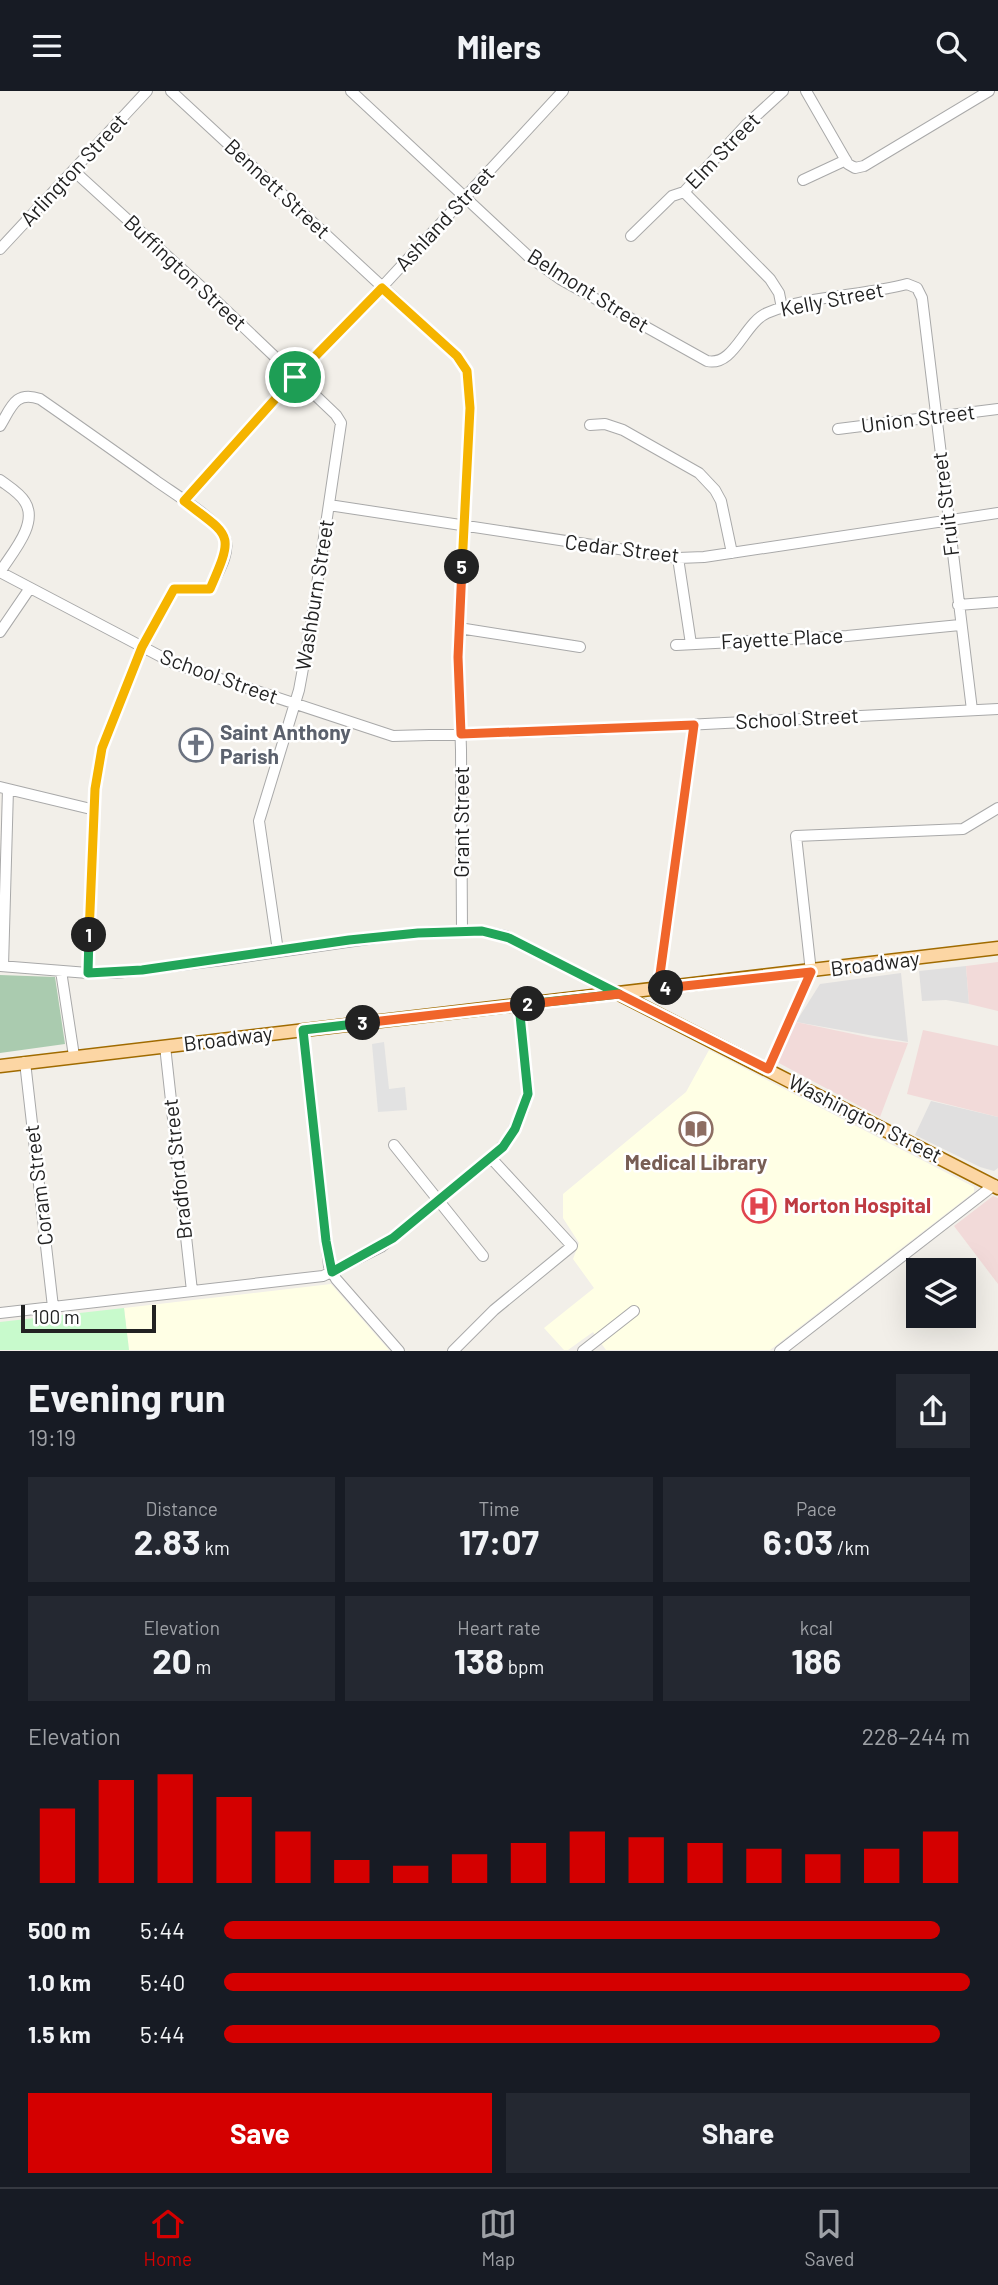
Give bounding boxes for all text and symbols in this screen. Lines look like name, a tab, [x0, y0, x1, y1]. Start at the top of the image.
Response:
icon: menu	[28, 27, 66, 65]
text: Milers	[457, 27, 541, 65]
icon: search	[932, 27, 970, 65]
street label: Elm Street	[679, 107, 764, 193]
street label: Arlington Street	[14, 108, 131, 230]
street label: Bennett Street	[220, 133, 336, 243]
street label: Ashland Street	[389, 160, 499, 275]
street label: Buffington Street	[120, 209, 252, 335]
street label: Belmont Street	[524, 242, 654, 337]
street label: Kelly Street	[778, 276, 885, 321]
pin	[265, 347, 325, 407]
icon: arrive	[276, 358, 314, 396]
street label: Union Street	[859, 398, 976, 437]
street label: Fruit Street	[926, 450, 963, 558]
street label: Washburn Street	[289, 517, 338, 672]
street label: Cedar Street	[563, 528, 681, 567]
pin: 5	[444, 549, 480, 585]
text: 5	[456, 555, 467, 578]
street label: Fayette Place	[720, 622, 844, 653]
street label: School Street	[157, 643, 282, 708]
street label: School Street	[735, 702, 859, 733]
place label: Saint Anthony Parish	[220, 719, 351, 768]
church icon: Saint Anthony Parish	[177, 726, 215, 764]
street label: Grant Street	[448, 766, 473, 878]
pin: 1	[72, 917, 106, 953]
text: 1	[85, 923, 92, 946]
street label: Broadway	[829, 945, 921, 980]
pin: 4	[648, 971, 684, 1005]
text: 4	[660, 976, 671, 999]
pin: 2	[510, 986, 546, 1021]
text: 2	[522, 992, 533, 1015]
pin: 3	[346, 1005, 380, 1041]
text: 3	[357, 1011, 368, 1034]
street label: Broadway	[182, 1020, 274, 1055]
street label: Washington Street	[785, 1068, 947, 1167]
street label: Bradford Street	[157, 1098, 196, 1241]
library icon: Medical Library	[677, 1110, 715, 1148]
street label: Coram Street	[18, 1123, 57, 1247]
place label: Medical Library	[625, 1149, 768, 1174]
hospital icon: Morton Hospital	[740, 1187, 778, 1225]
place label: Morton Hospital	[784, 1192, 931, 1217]
map controls	[906, 1258, 976, 1328]
button: layers	[906, 1258, 976, 1328]
scale bar	[21, 1301, 156, 1333]
text: 100 m	[32, 1305, 80, 1328]
text: Evening run	[28, 1374, 226, 1420]
button: share	[896, 1374, 970, 1448]
text: 19:19	[28, 1423, 76, 1451]
text: Distance	[145, 1497, 218, 1520]
text: Time	[478, 1497, 520, 1520]
text: Pace	[796, 1497, 837, 1520]
text: 2.83	[134, 1520, 201, 1562]
text: 17:07	[459, 1520, 539, 1562]
text: 6:03	[763, 1520, 833, 1562]
text: km	[201, 1536, 230, 1559]
text: /km	[833, 1536, 870, 1559]
text: Elevation	[143, 1616, 220, 1639]
text: Heart rate	[457, 1616, 541, 1639]
text: kcal	[800, 1616, 833, 1639]
text: 20	[152, 1639, 192, 1681]
text: 138	[454, 1639, 504, 1681]
text: 186	[791, 1639, 841, 1681]
text: m	[192, 1655, 211, 1678]
text: bpm	[504, 1655, 544, 1678]
text: Elevation	[28, 1722, 121, 1750]
text: 228–244 m	[862, 1722, 970, 1750]
text: 500 m	[28, 1916, 90, 1944]
text: 5:44	[140, 1916, 185, 1944]
text: 1.0 km	[28, 1968, 91, 1996]
text: 5:40	[140, 1968, 185, 1996]
text: 1.5 km	[28, 2020, 91, 2048]
text: 5:44	[140, 2020, 185, 2048]
button: Save	[28, 2093, 492, 2173]
button: Share	[506, 2093, 970, 2173]
tab: Home	[144, 2205, 192, 2270]
tab: Map	[479, 2205, 517, 2270]
tab: Saved	[805, 2205, 854, 2270]

